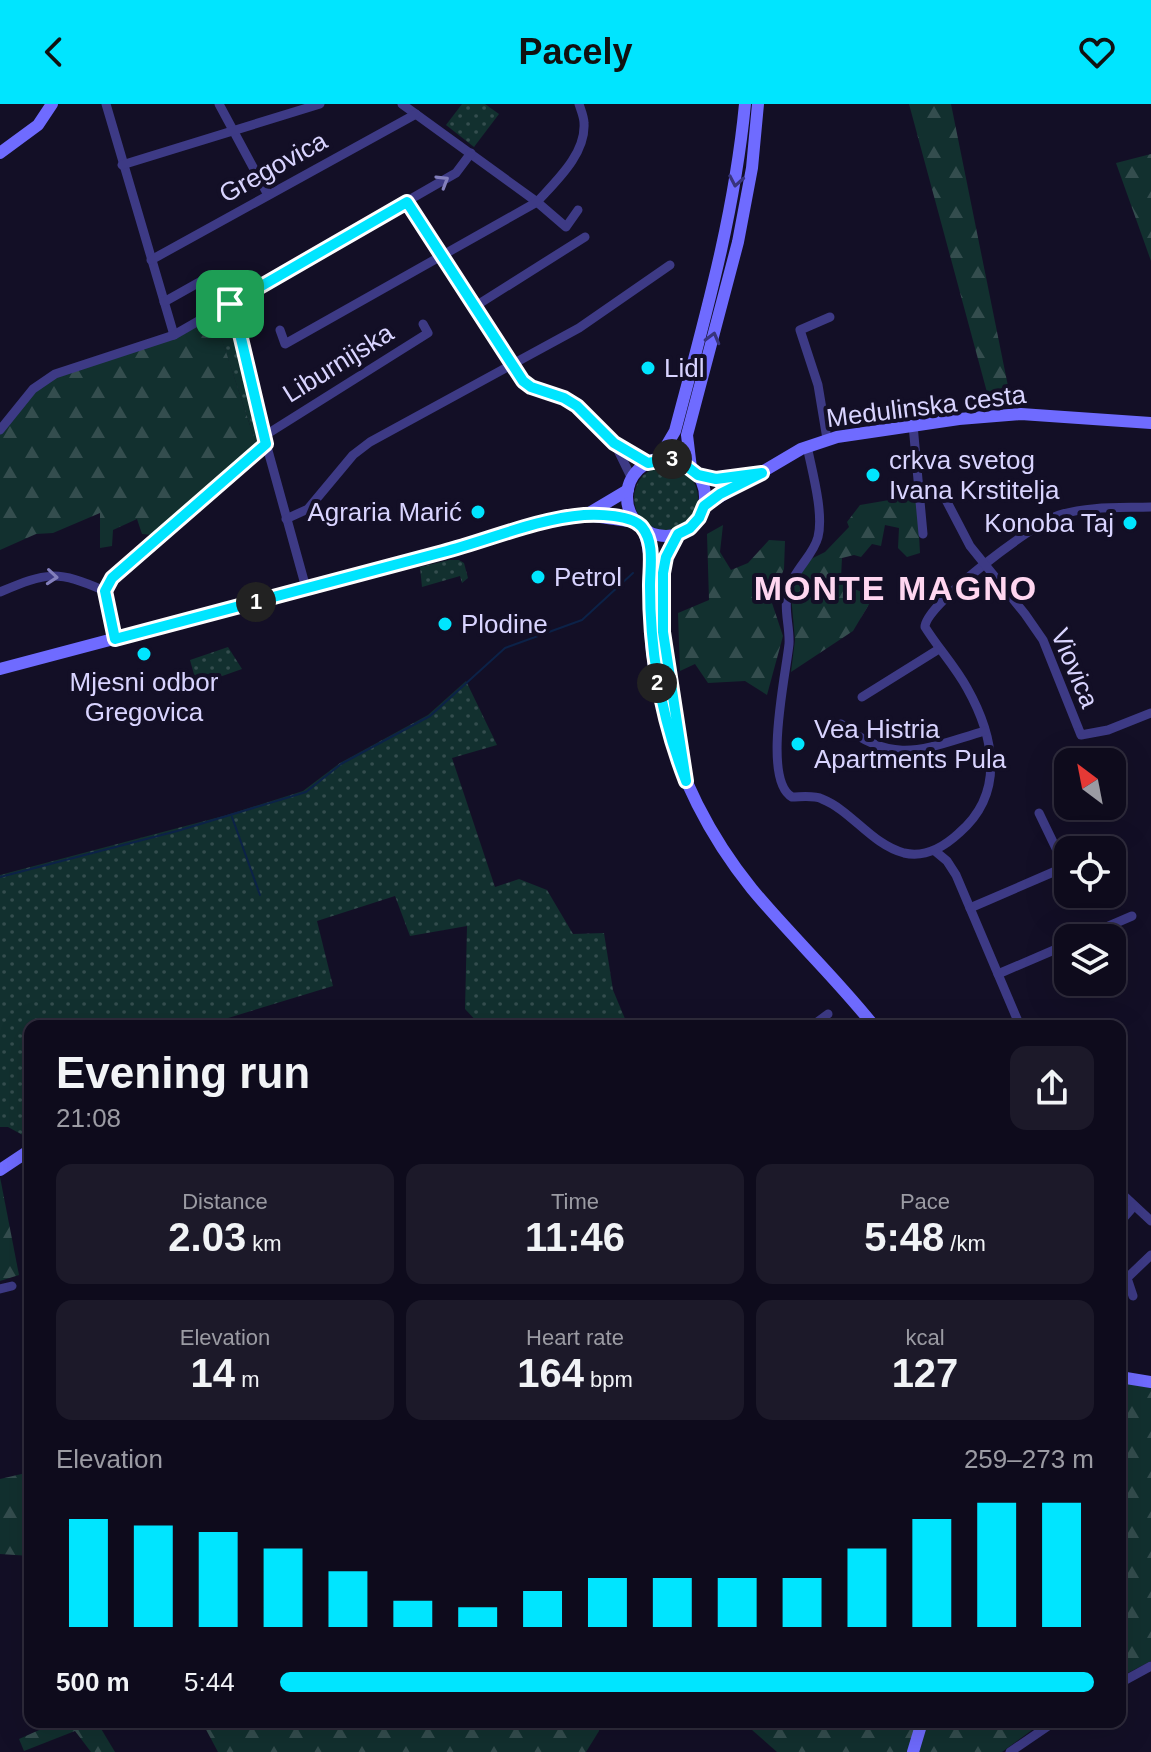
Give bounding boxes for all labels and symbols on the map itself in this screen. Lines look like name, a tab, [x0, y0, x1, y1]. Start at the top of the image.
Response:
street label: Gregovica	[214, 125, 333, 209]
one-way arrow	[434, 175, 449, 191]
one-way arrow	[729, 175, 746, 188]
pin	[196, 270, 264, 338]
street label: Liburnijska	[277, 317, 399, 409]
one-way arrow	[703, 331, 720, 345]
place label: Lidl	[664, 353, 704, 383]
marker: Lidl	[639, 359, 657, 377]
street label: Medulinska cesta	[824, 379, 1028, 433]
pin: 3	[652, 439, 692, 479]
place label: crkva svetog Ivana Krstitelja	[889, 445, 1060, 505]
marker: crkva svetog Ivana Krstitelja	[864, 466, 882, 484]
place label: Agraria Marić	[307, 497, 462, 527]
marker: Agraria Marić	[469, 503, 487, 521]
place label: Konoba Taj	[984, 508, 1114, 538]
marker: Konoba Taj	[1121, 514, 1139, 532]
place label: Petrol	[554, 562, 622, 592]
one-way arrow	[46, 568, 59, 585]
marker: Petrol	[529, 568, 547, 586]
district label: MONTE MAGNO	[754, 569, 1038, 607]
pin: 1	[236, 582, 276, 622]
place label: Plodine	[461, 609, 548, 639]
marker: Plodine	[436, 615, 454, 633]
street label: Viovica	[1045, 624, 1105, 713]
marker: Mjesni odbor Gregovica	[135, 645, 153, 663]
pin: 2	[637, 663, 677, 703]
place label: Mjesni odbor Gregovica	[70, 667, 219, 727]
place label: Vea Histria Apartments Pula	[814, 714, 1007, 774]
marker: Vea Histria Apartments Pula	[789, 735, 807, 753]
north arrow	[1054, 748, 1126, 820]

